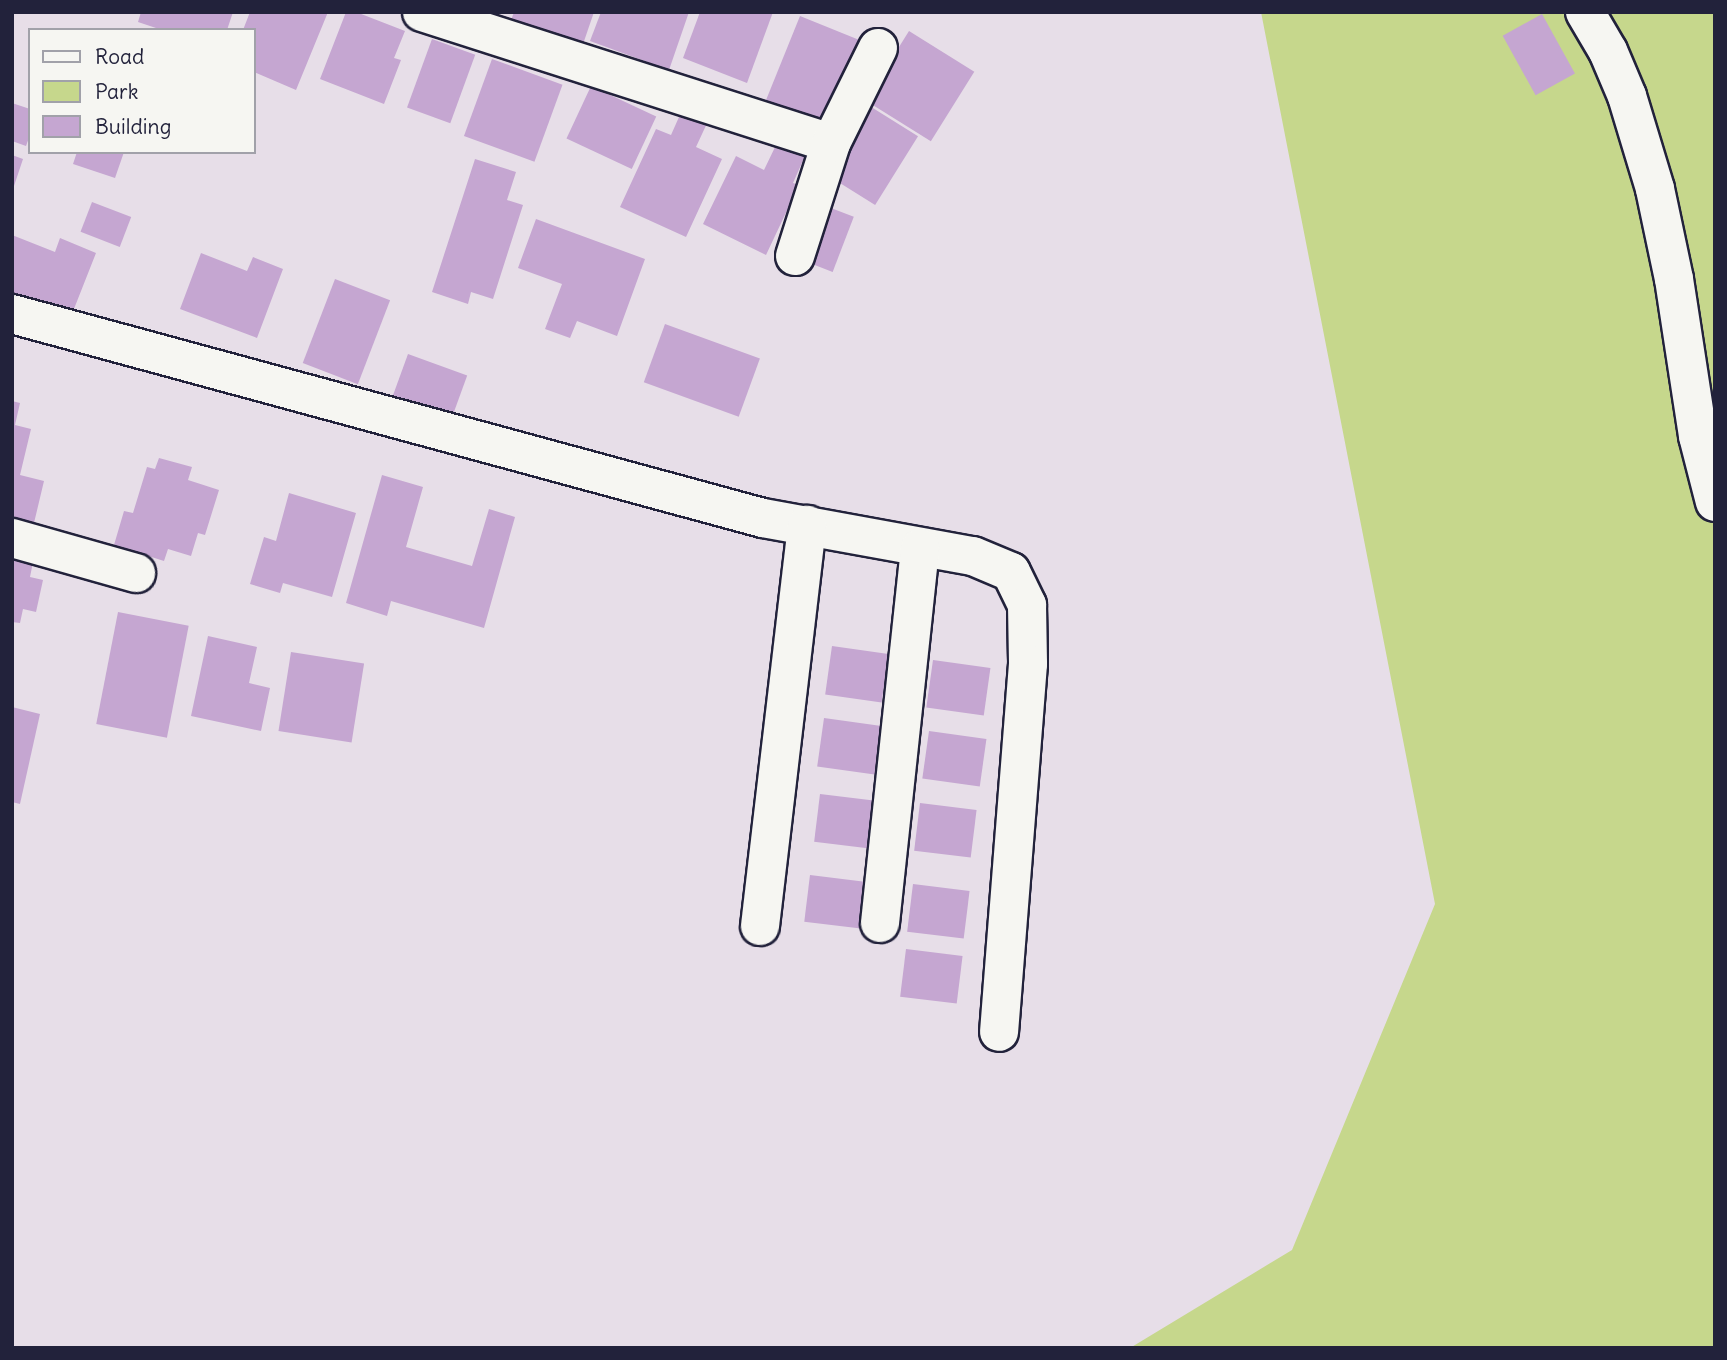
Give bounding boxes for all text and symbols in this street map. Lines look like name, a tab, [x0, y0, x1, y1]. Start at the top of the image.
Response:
legend	[28, 28, 256, 154]
text: Road	[95, 43, 144, 70]
text: Park	[95, 78, 138, 105]
text: Building	[95, 113, 171, 140]

